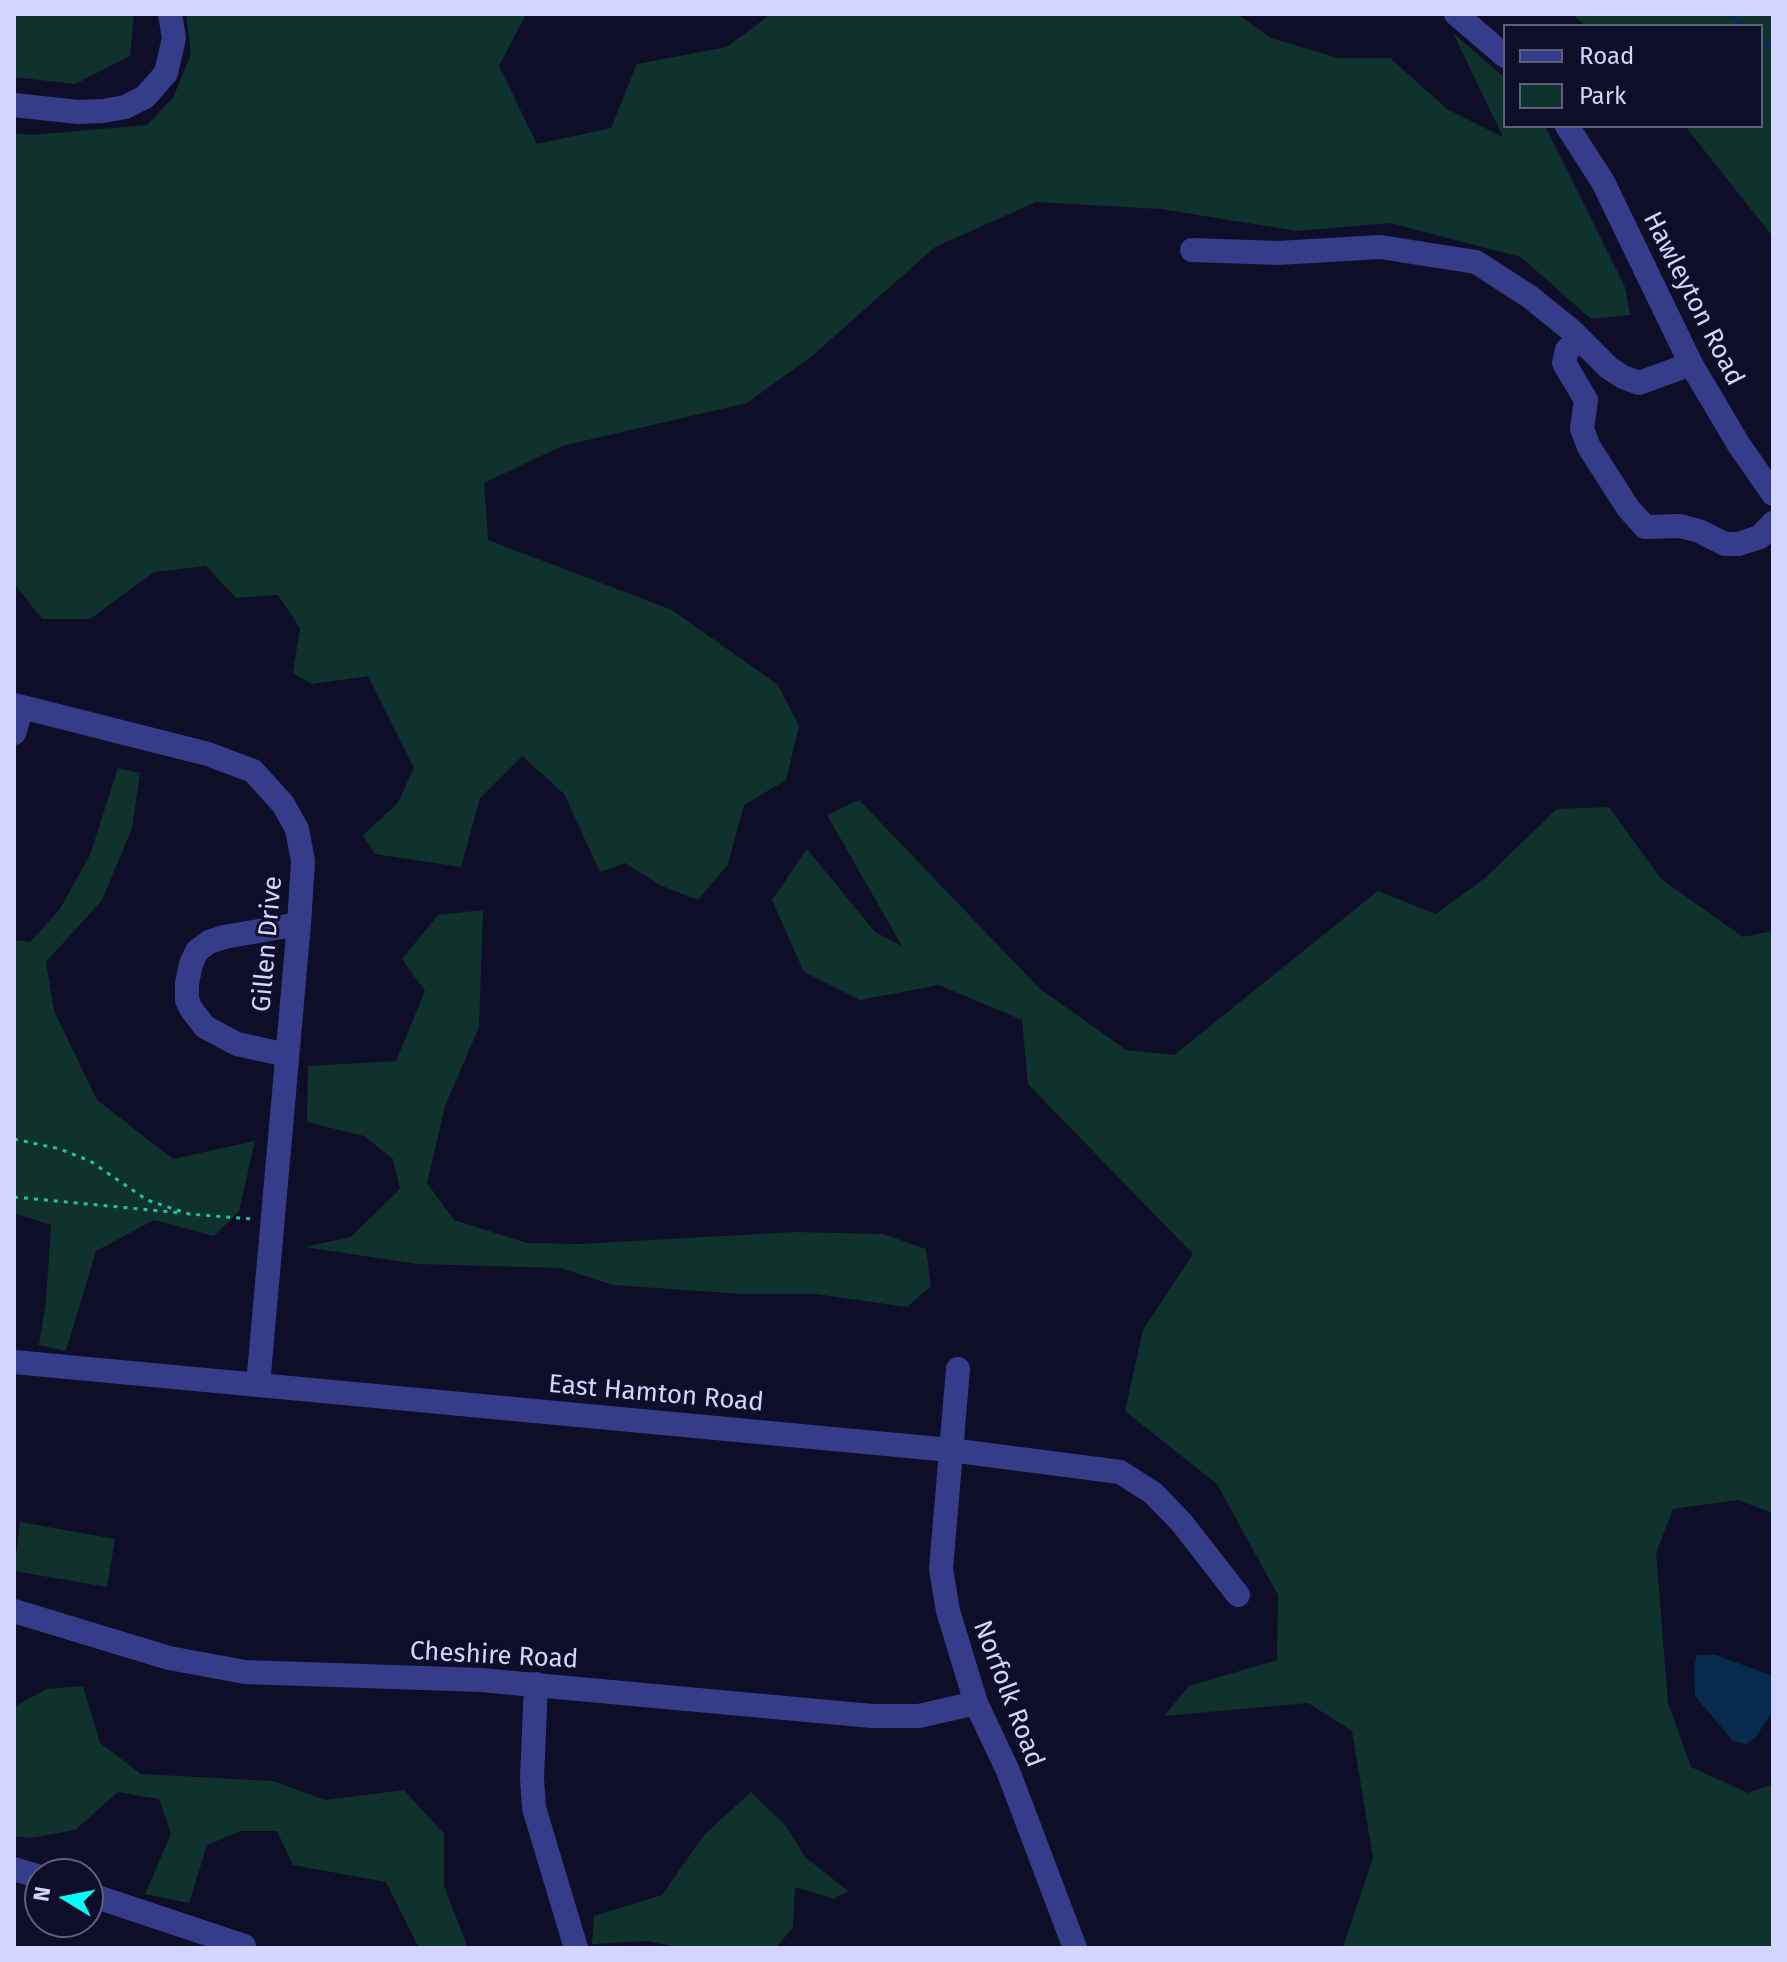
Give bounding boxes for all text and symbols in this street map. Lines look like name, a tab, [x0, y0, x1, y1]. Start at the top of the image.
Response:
legend	[1503, 24, 1763, 128]
text: Road	[1579, 42, 1634, 70]
text: Park	[1579, 82, 1626, 110]
street label: Hawleyton Road	[1636, 207, 1750, 391]
street label: Gillen Drive	[247, 875, 289, 1013]
street label: East Hamton Road	[547, 1369, 765, 1419]
street label: Norfolk Road	[966, 1616, 1050, 1772]
street label: Cheshire Road	[409, 1636, 579, 1676]
north arrow	[24, 1858, 104, 1938]
text: N	[27, 1885, 56, 1904]

